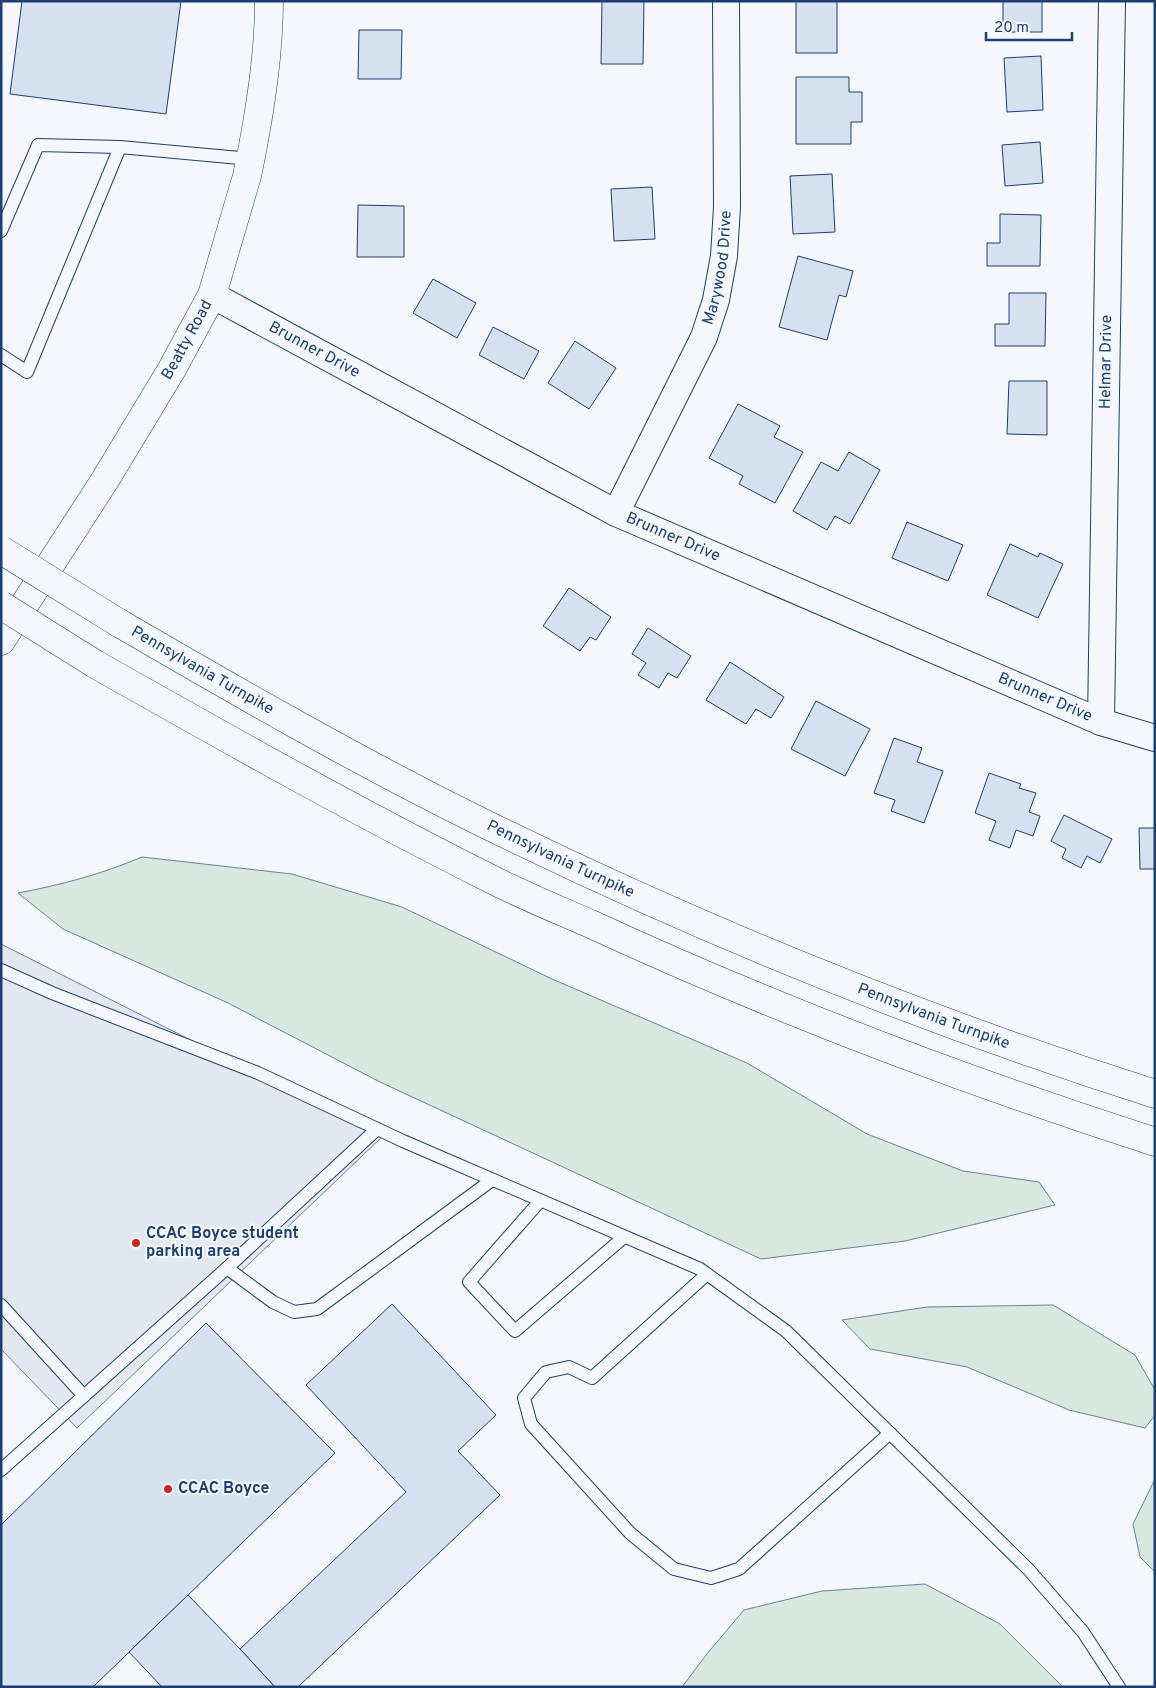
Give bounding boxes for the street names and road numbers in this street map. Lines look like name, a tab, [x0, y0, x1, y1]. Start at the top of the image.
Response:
street label: Marywood Drive	[699, 210, 737, 328]
street label: Beatty Road	[158, 297, 217, 384]
street label: Helmar Drive	[1096, 315, 1117, 409]
street label: Brunner Drive	[265, 317, 363, 383]
street label: Brunner Drive	[623, 508, 723, 567]
street label: Pennsylvania Turnpike	[127, 622, 277, 720]
street label: Brunner Drive	[995, 669, 1095, 727]
street label: Pennsylvania Turnpike	[483, 816, 637, 903]
street label: Pennsylvania Turnpike	[854, 979, 1012, 1054]

